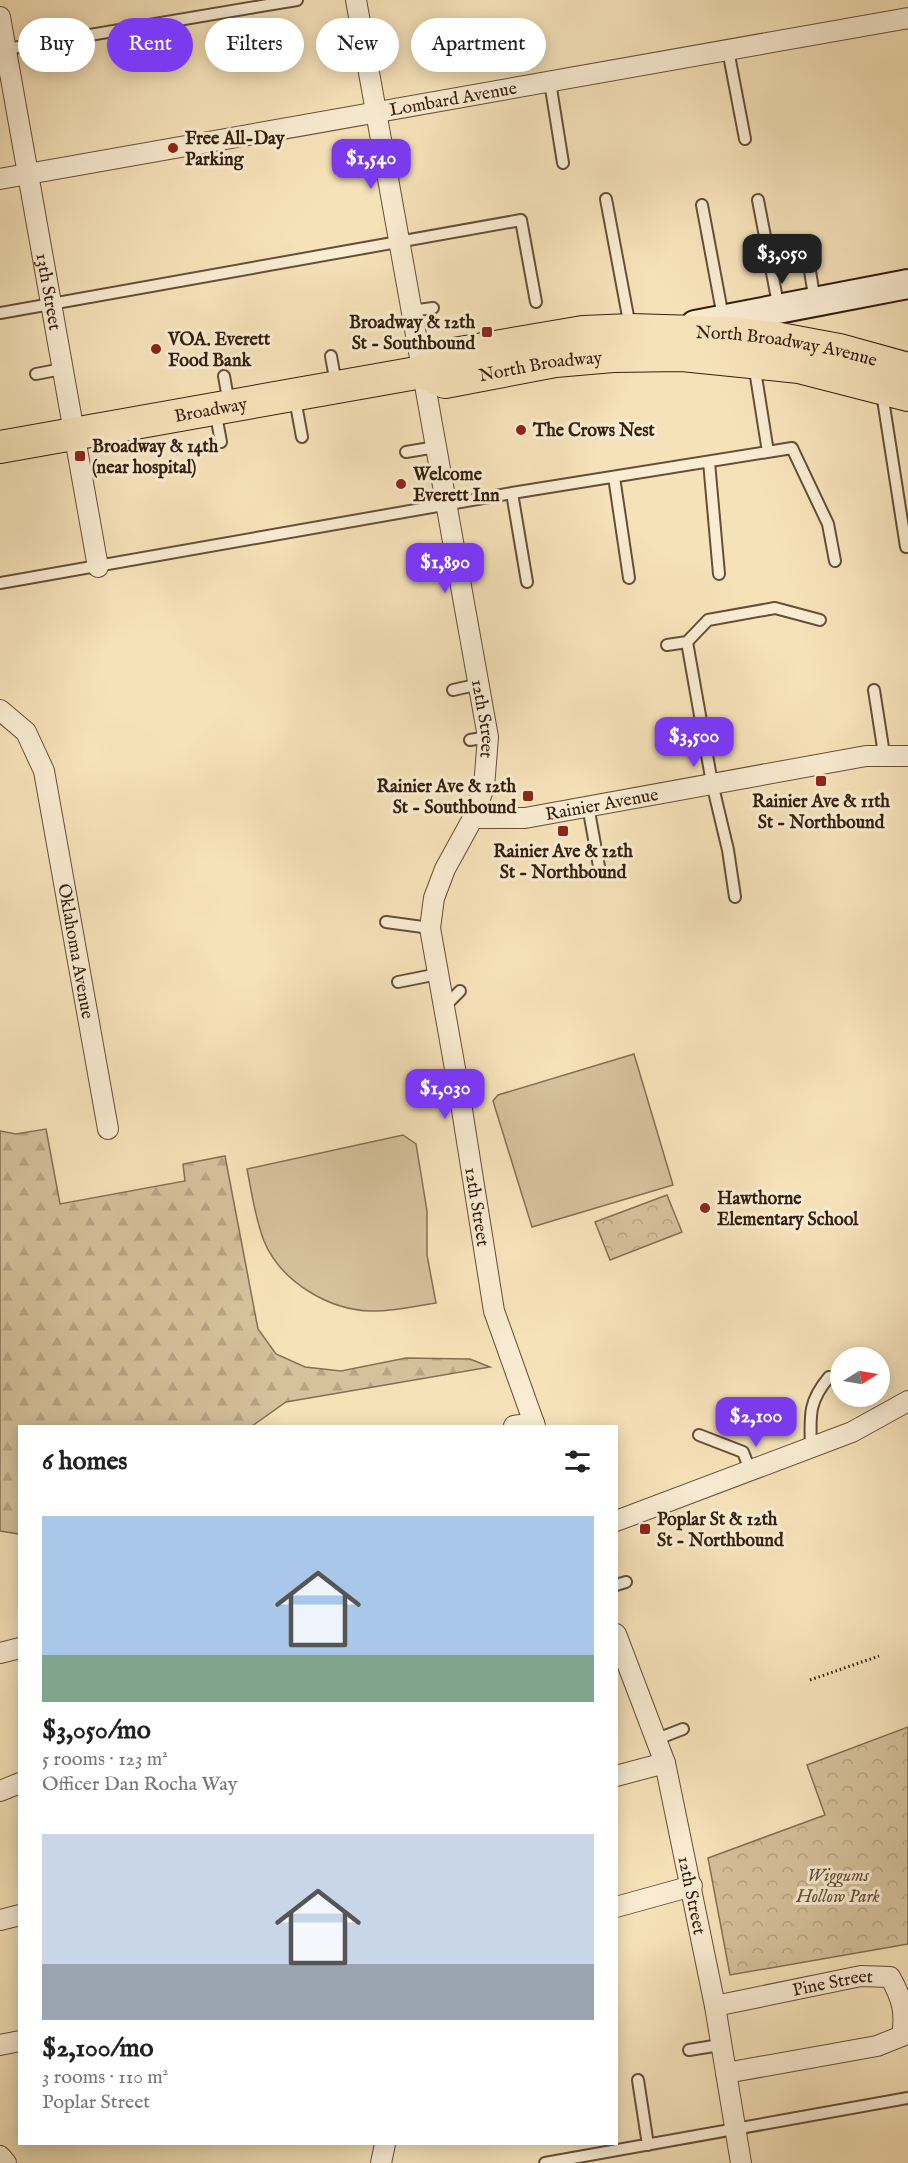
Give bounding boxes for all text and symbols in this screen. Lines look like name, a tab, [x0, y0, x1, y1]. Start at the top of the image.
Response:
chip: Buy	[18, 18, 95, 72]
chip: Rent	[107, 18, 193, 72]
chip: Filters	[205, 18, 304, 72]
chip: New	[316, 18, 399, 72]
chip: Apartment	[411, 18, 546, 72]
street label: Lombard Avenue	[388, 78, 519, 123]
place label: Free All-Day Parking	[185, 128, 286, 172]
pin: $1,540	[322, 139, 420, 190]
marker: Free All-Day Parking	[166, 141, 180, 155]
text: $1,540	[346, 146, 396, 171]
pin: $3,050	[733, 234, 831, 285]
text: $3,050	[757, 241, 807, 266]
street label: 13th Street	[29, 252, 66, 332]
place label: Broadway & 12th St - Southbound	[349, 312, 475, 356]
street label: North Broadway Avenue	[695, 322, 879, 373]
marker: Broadway & 12th St - Southbound	[480, 325, 494, 339]
place label: VOA. Everett Food Bank	[167, 329, 271, 373]
marker: VOA. Everett Food Bank	[149, 342, 163, 356]
street label: North Broadway	[477, 347, 603, 388]
street label: Broadway	[173, 393, 249, 429]
place label: The Crows Nest	[532, 420, 656, 443]
marker: The Crows Nest	[514, 423, 528, 437]
place label: Broadway & 14th (near hospital)	[92, 436, 219, 480]
marker: Broadway & 14th (near hospital)	[73, 449, 87, 463]
place label: Welcome Everett Inn	[412, 464, 500, 508]
marker: Welcome Everett Inn	[394, 477, 408, 491]
pin: $1,890	[396, 543, 494, 594]
text: $1,890	[420, 550, 470, 575]
street label: 12th Street	[465, 678, 498, 759]
pin: $3,500	[645, 717, 743, 768]
text: $3,500	[669, 724, 719, 749]
marker: Rainier Ave & 11th St - Northbound	[814, 774, 828, 788]
place label: Rainier Ave & 12th St - Southbound	[376, 776, 516, 820]
street label: Rainier Avenue	[544, 784, 660, 827]
marker: Rainier Ave & 12th St - Southbound	[521, 789, 535, 803]
place label: Rainier Ave & 11th St - Northbound	[752, 791, 890, 835]
marker: Rainier Ave & 12th St - Northbound	[556, 824, 570, 838]
place label: Rainier Ave & 12th St - Northbound	[493, 841, 633, 885]
street label: Oklahoma Avenue	[51, 882, 98, 1021]
pin: $1,030	[396, 1069, 494, 1120]
text: $1,030	[420, 1076, 470, 1101]
street label: 12th Street	[458, 1166, 494, 1248]
place label: Hawthorne Elementary School	[717, 1188, 859, 1232]
marker: Hawthorne Elementary School	[698, 1201, 712, 1215]
north arrow	[830, 1347, 890, 1407]
map controls	[830, 1347, 890, 1407]
pin: $2,100	[707, 1397, 805, 1448]
text: $2,100	[730, 1404, 782, 1429]
text: 6 homes	[42, 1445, 127, 1478]
icon: filters	[561, 1445, 594, 1478]
place label: Poplar St & 12th St - Northbound	[657, 1509, 784, 1553]
marker: Poplar St & 12th St - Northbound	[638, 1522, 652, 1536]
icon: home	[264, 1555, 372, 1663]
text: $3,050/mo	[42, 1714, 151, 1747]
text: 5 rooms · 123 m²	[42, 1747, 168, 1772]
text: Officer Dan Rocha Way	[42, 1772, 238, 1797]
street label: 12th Street	[671, 1854, 710, 1937]
park label: Wiggums Hollow Park	[795, 1865, 880, 1909]
icon: home	[264, 1873, 372, 1981]
street label: Pine Street	[790, 1966, 873, 2003]
text: $2,100/mo	[42, 2032, 153, 2065]
text: 3 rooms · 110 m²	[42, 2065, 168, 2090]
text: Poplar Street	[42, 2090, 150, 2115]

